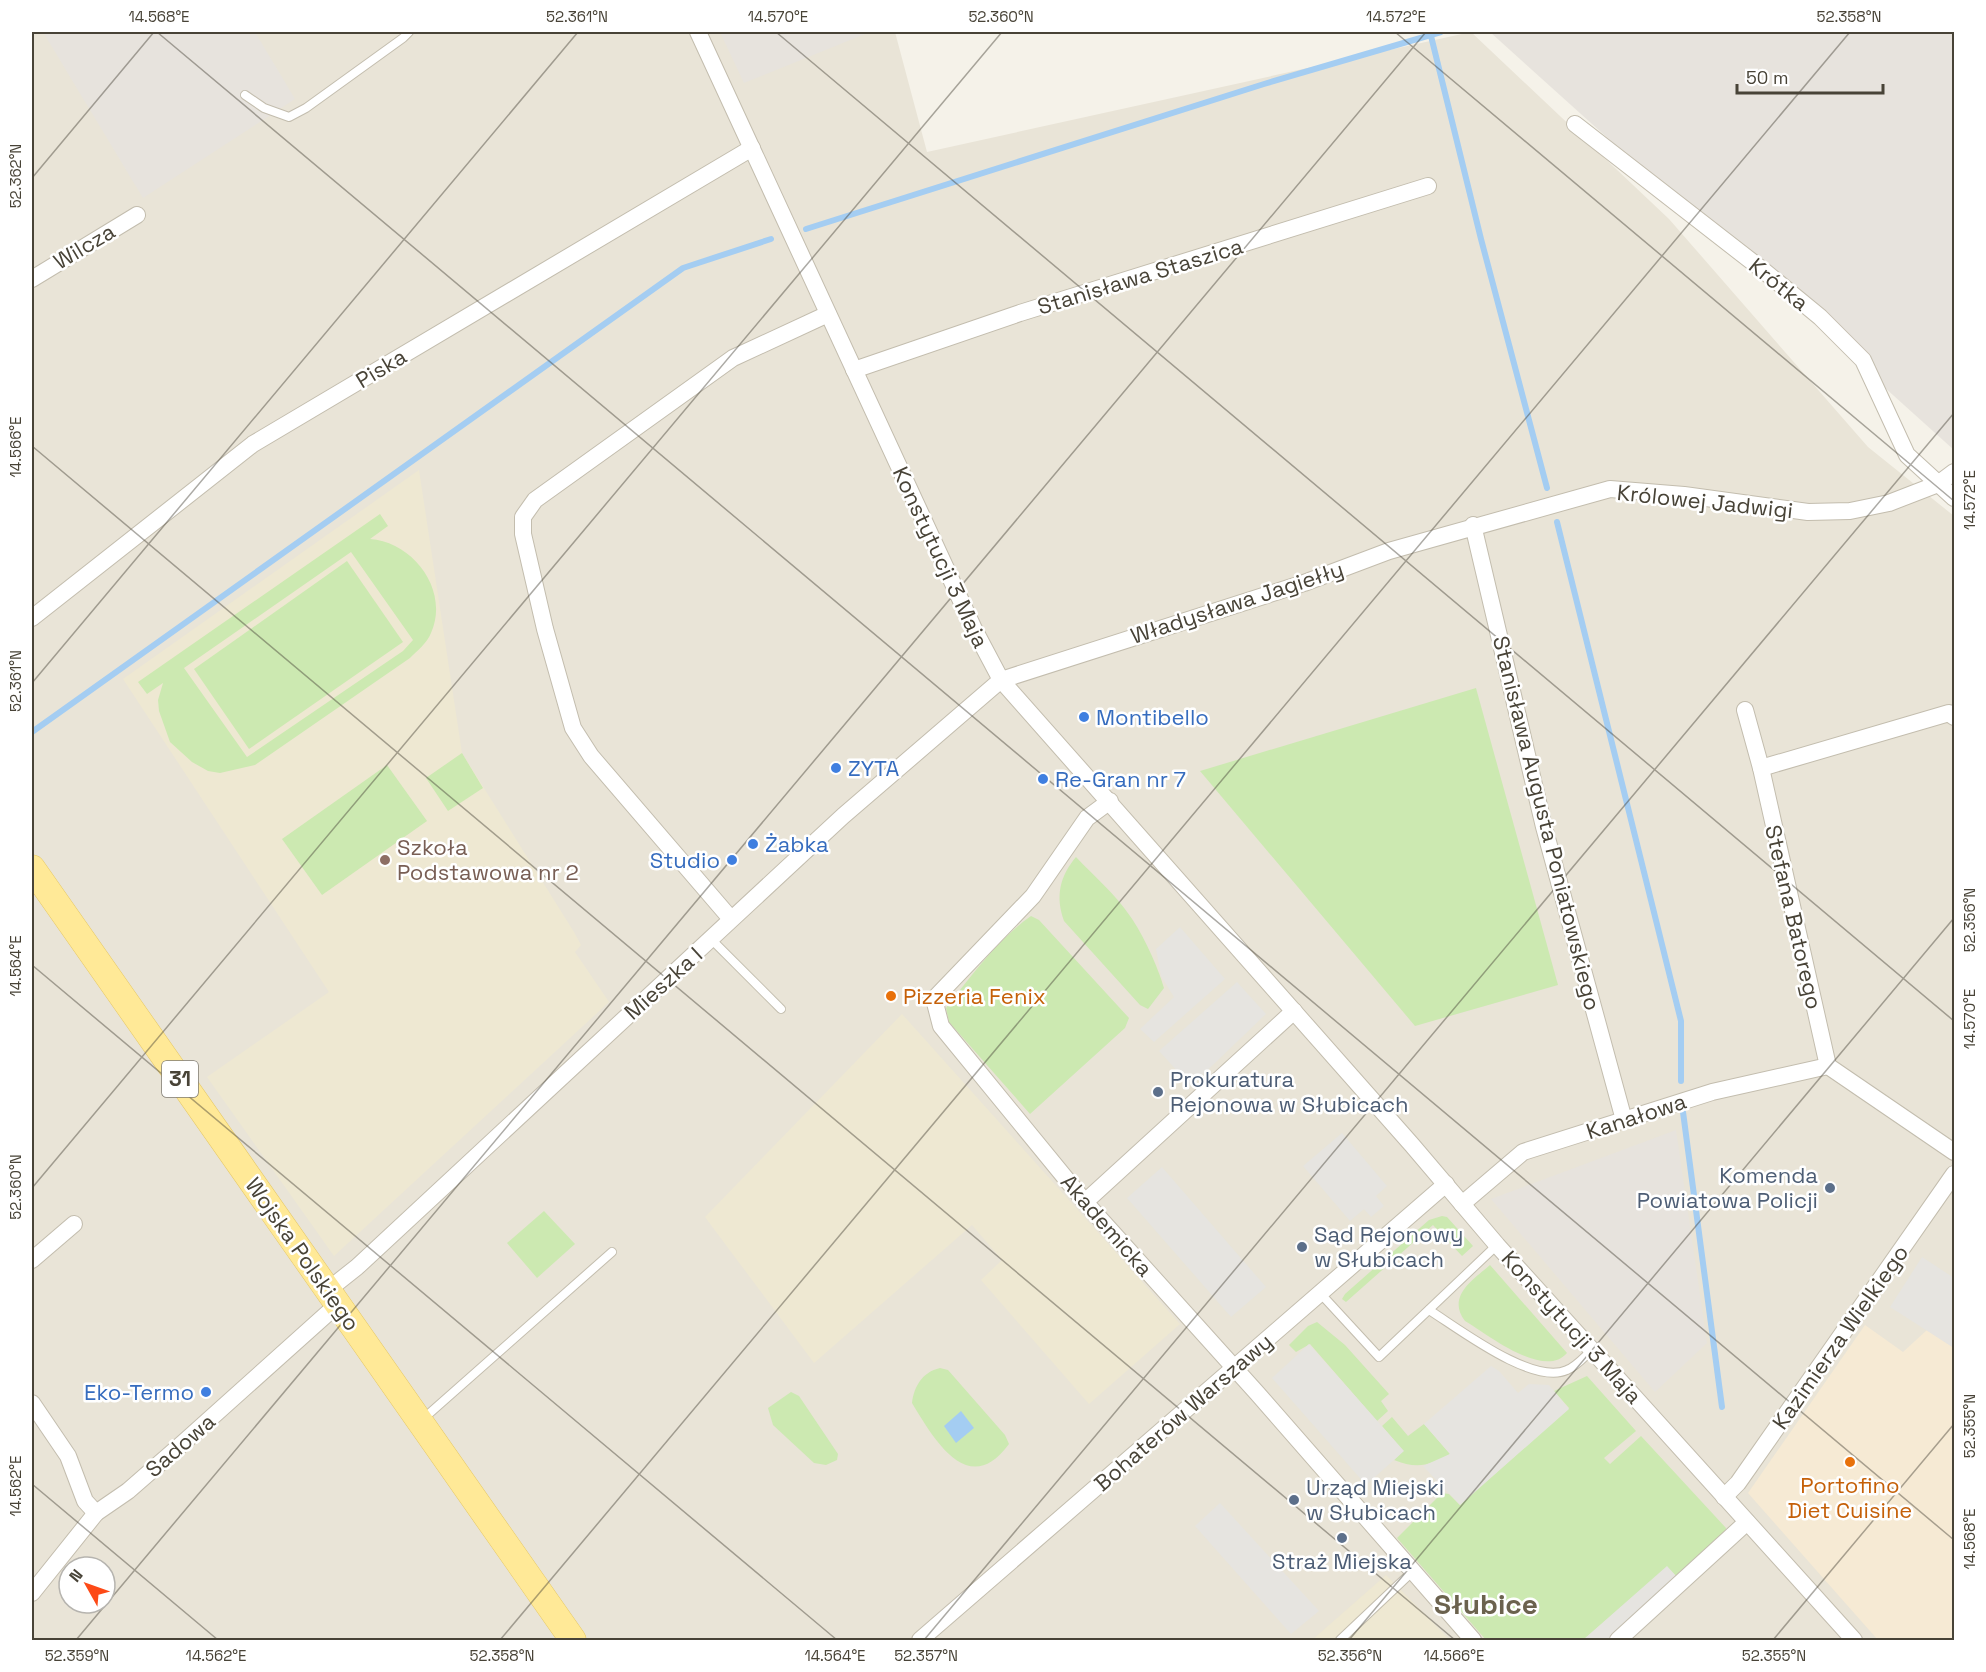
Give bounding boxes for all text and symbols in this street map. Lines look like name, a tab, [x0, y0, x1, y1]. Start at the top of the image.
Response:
text: 14.568°E	[128, 7, 190, 26]
text: 52.361°N	[546, 7, 608, 26]
text: 14.570°E	[748, 7, 808, 26]
text: 52.360°N	[968, 7, 1034, 26]
text: 14.572°E	[1366, 7, 1426, 26]
text: 52.358°N	[1817, 7, 1881, 26]
scale bar	[1737, 57, 1882, 95]
text: 50 m	[1746, 66, 1788, 89]
text: 52.362°N	[6, 144, 25, 208]
street label: Wilcza	[48, 217, 120, 275]
street label: Stanisława Staszica	[1034, 231, 1246, 321]
street label: Krótka	[1743, 251, 1815, 317]
street label: Piska	[350, 342, 412, 394]
text: 14.566°E	[6, 417, 25, 477]
street label: Konstytucji 3 Maja	[887, 462, 995, 652]
text: 14.572°E	[1960, 470, 1979, 530]
street label: Królowej Jadwigi	[1616, 478, 1794, 524]
street label: Władysława Jagiełły	[1127, 554, 1347, 650]
street label: Stanisława Augusta Poniatowskiego	[1487, 633, 1607, 1013]
text: 52.361°N	[6, 650, 25, 712]
place label: Montibello	[1096, 703, 1209, 731]
marker: Montibello	[1077, 710, 1091, 724]
place label: ZYTA	[848, 754, 899, 782]
marker: ZYTA	[829, 761, 843, 775]
place label: Re-Gran nr 7	[1055, 765, 1186, 793]
marker: Re-Gran nr 7	[1036, 772, 1050, 786]
street label: Stefana Batorego	[1759, 822, 1829, 1012]
place label: Żabka	[765, 830, 829, 858]
place label: Szkoła Podstawowa nr 2	[397, 833, 579, 886]
marker: Żabka	[746, 837, 760, 851]
place label: Studio	[650, 846, 720, 874]
marker: Szkoła Podstawowa nr 2	[378, 853, 392, 867]
marker: Studio	[725, 853, 739, 867]
text: 52.356°N	[1960, 888, 1979, 952]
text: 14.564°E	[6, 935, 25, 997]
street label: Mieszka I	[618, 941, 708, 1025]
place label: Pizzeria Fenix	[903, 982, 1046, 1010]
marker: Pizzeria Fenix	[884, 989, 898, 1003]
text: 14.570°E	[1960, 989, 1979, 1049]
road number: 31	[162, 1061, 198, 1097]
place label: Prokuratura Rejonowa w Słubicach	[1170, 1065, 1409, 1118]
marker: Prokuratura Rejonowa w Słubicach	[1151, 1085, 1165, 1099]
street label: Kanałowa	[1582, 1087, 1690, 1145]
text: 52.360°N	[6, 1154, 25, 1220]
place label: Komenda Powiatowa Policji	[1637, 1161, 1818, 1214]
street label: Akademicka	[1055, 1168, 1159, 1282]
street label: Wojska Polskiego	[240, 1172, 366, 1336]
marker: Komenda Powiatowa Policji	[1823, 1181, 1837, 1195]
place label: Sąd Rejonowy w Słubicach	[1314, 1220, 1464, 1273]
street label: Kazimierza Wielkiego	[1766, 1239, 1914, 1435]
marker: Sąd Rejonowy w Słubicach	[1295, 1240, 1309, 1254]
street label: Konstytucji 3 Maja	[1496, 1244, 1649, 1410]
street label: Bohaterów Warszawy	[1088, 1327, 1278, 1497]
place label: Eko-Termo	[84, 1378, 194, 1406]
marker: Eko-Termo	[199, 1385, 213, 1399]
text: 52.355°N	[1960, 1394, 1979, 1458]
street label: Sadowa	[139, 1407, 221, 1483]
marker: Portofino Diet Cuisine	[1843, 1455, 1857, 1469]
text: 14.562°E	[6, 1456, 25, 1516]
place label: Portofino Diet Cuisine	[1788, 1471, 1912, 1524]
place label: Urząd Miejski w Słubicach	[1306, 1473, 1444, 1526]
marker: Urząd Miejski w Słubicach	[1287, 1493, 1301, 1507]
text: 14.568°E	[1960, 1508, 1979, 1570]
marker: Straż Miejska	[1335, 1531, 1349, 1545]
place label: Straż Miejska	[1272, 1547, 1412, 1575]
north arrow	[57, 1555, 117, 1615]
text: N	[64, 1565, 87, 1587]
district label: Słubice	[1434, 1586, 1538, 1622]
text: 52.359°N	[45, 1646, 109, 1665]
text: 14.562°E	[186, 1646, 246, 1665]
text: 52.358°N	[470, 1646, 534, 1665]
text: 14.564°E	[804, 1646, 866, 1665]
text: 52.357°N	[894, 1646, 958, 1665]
text: 52.356°N	[1318, 1646, 1382, 1665]
text: 14.566°E	[1424, 1646, 1484, 1665]
text: 52.355°N	[1742, 1646, 1806, 1665]

